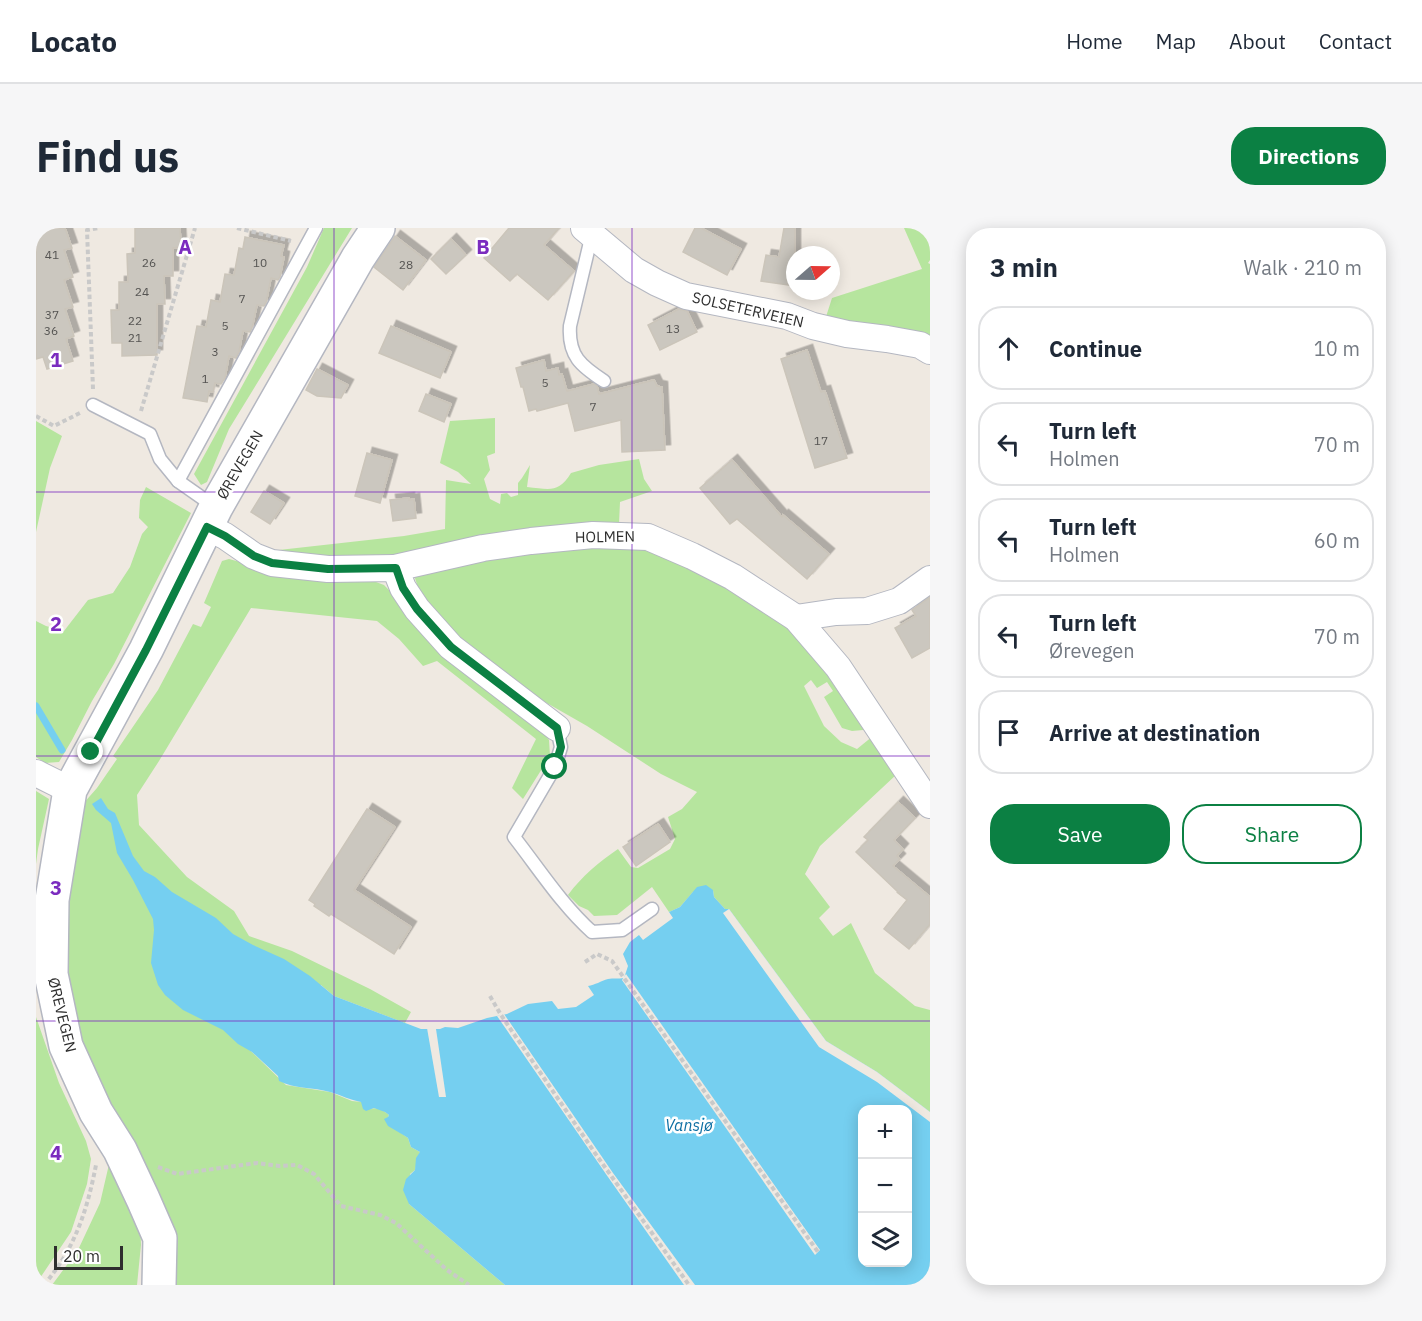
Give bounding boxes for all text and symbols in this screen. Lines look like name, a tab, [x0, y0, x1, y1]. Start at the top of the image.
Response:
text: Locato	[30, 23, 117, 60]
text: Home	[1066, 27, 1123, 55]
text: Map	[1156, 27, 1196, 55]
text: About	[1229, 27, 1286, 55]
text: Contact	[1319, 27, 1392, 55]
button: Directions	[1231, 127, 1386, 185]
text: Find us	[36, 129, 179, 184]
text: A	[178, 233, 192, 260]
text: B	[476, 233, 490, 260]
north arrow	[786, 246, 840, 300]
house number: 41	[45, 247, 59, 262]
text: 3 min	[990, 250, 1058, 284]
text: Walk · 210 m	[1244, 254, 1362, 281]
house number: 26	[142, 255, 156, 270]
house number: 10	[253, 255, 267, 270]
house number: 28	[399, 257, 413, 272]
house number: 24	[135, 284, 149, 299]
street label: SOLSETERVEIEN	[690, 287, 806, 332]
house number: 7	[238, 291, 246, 306]
house number: 37	[45, 307, 59, 322]
house number: 22	[128, 313, 142, 328]
house number: 5	[221, 318, 229, 333]
house number: 13	[666, 321, 680, 336]
house number: 36	[44, 323, 58, 338]
house number: 21	[128, 330, 142, 345]
icon: ahead	[992, 332, 1025, 365]
text: Continue	[1049, 334, 1142, 363]
text: 10 m	[1314, 335, 1360, 362]
house number: 3	[211, 344, 219, 359]
text: 1	[50, 346, 62, 373]
house number: 1	[201, 371, 209, 386]
house number: 5	[541, 375, 549, 390]
house number: 7	[589, 399, 597, 414]
text: Turn left	[1049, 416, 1137, 445]
street label: ØREVEGEN	[212, 427, 267, 503]
icon: left	[992, 428, 1025, 461]
text: 70 m	[1314, 431, 1360, 458]
house number: 17	[814, 433, 828, 448]
text: Holmen	[1049, 445, 1120, 472]
text: Turn left	[1049, 512, 1137, 541]
icon: left	[992, 524, 1025, 557]
street label: HOLMEN	[575, 526, 635, 547]
text: 60 m	[1314, 527, 1360, 554]
text: Holmen	[1049, 541, 1120, 568]
text: Turn left	[1049, 608, 1137, 637]
text: 2	[50, 610, 62, 637]
icon: left	[992, 620, 1025, 653]
text: 70 m	[1314, 623, 1360, 650]
text: Ørevegen	[1049, 637, 1135, 664]
icon: arrive	[992, 716, 1025, 749]
text: Arrive at destination	[1049, 718, 1260, 747]
route end	[77, 738, 103, 764]
route start	[541, 753, 567, 779]
button: Save	[990, 804, 1170, 864]
button: Share	[1182, 804, 1362, 864]
text: 3	[50, 874, 62, 901]
street label: ØREVEGEN	[44, 975, 81, 1054]
map controls	[858, 1105, 912, 1267]
button: +	[858, 1105, 912, 1159]
water label: Vansjø	[665, 1115, 714, 1135]
text: 4	[50, 1139, 62, 1166]
button: −	[858, 1159, 912, 1213]
button: layers	[858, 1213, 912, 1267]
scale bar	[54, 1243, 123, 1270]
text: 20 m	[63, 1246, 100, 1266]

